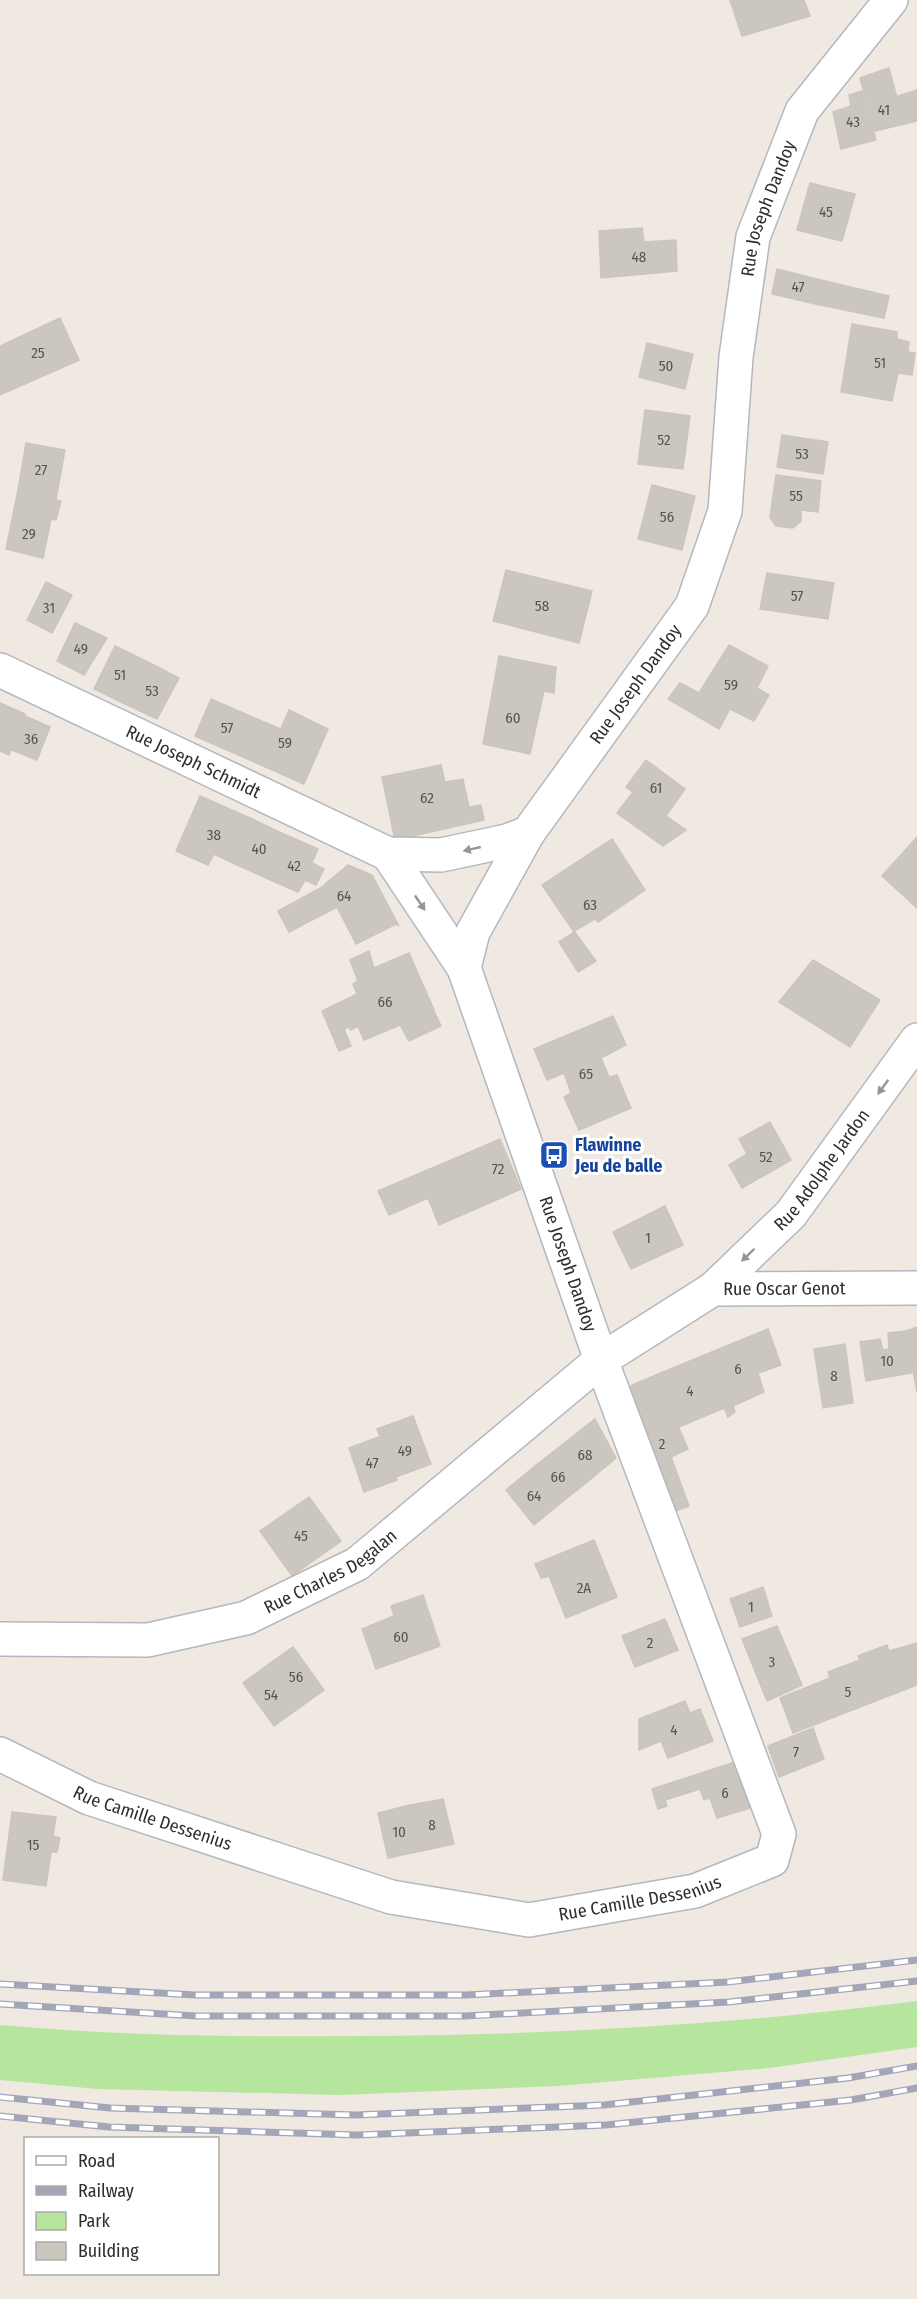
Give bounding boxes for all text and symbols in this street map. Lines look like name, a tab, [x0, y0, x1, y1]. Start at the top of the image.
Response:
house number: 41	[878, 101, 890, 119]
house number: 43	[846, 113, 860, 131]
street label: Rue Joseph Dandoy	[737, 137, 800, 278]
house number: 45	[819, 203, 833, 221]
house number: 48	[632, 248, 646, 266]
house number: 47	[791, 278, 805, 296]
house number: 25	[31, 344, 45, 362]
house number: 51	[874, 354, 886, 372]
house number: 50	[659, 357, 673, 375]
house number: 52	[657, 431, 671, 449]
house number: 53	[795, 445, 809, 463]
house number: 27	[35, 461, 47, 479]
house number: 55	[789, 487, 803, 505]
house number: 56	[660, 508, 674, 526]
house number: 29	[22, 525, 36, 543]
house number: 57	[791, 587, 803, 605]
house number: 58	[535, 597, 549, 615]
house number: 31	[43, 599, 55, 617]
street label: Rue Joseph Dandoy	[585, 620, 686, 748]
house number: 49	[74, 640, 88, 658]
house number: 51	[114, 666, 126, 684]
house number: 59	[724, 676, 738, 694]
house number: 53	[145, 682, 159, 700]
house number: 60	[505, 709, 521, 727]
house number: 57	[221, 719, 233, 737]
street label: Rue Joseph Schmidt	[122, 720, 264, 803]
house number: 36	[24, 730, 38, 748]
house number: 59	[278, 734, 292, 752]
house number: 61	[650, 779, 662, 797]
house number: 62	[420, 789, 434, 807]
house number: 38	[207, 826, 221, 844]
house number: 40	[251, 840, 267, 858]
one-way arrow	[462, 844, 481, 854]
house number: 42	[287, 857, 301, 875]
house number: 64	[337, 887, 351, 905]
one-way arrow	[414, 894, 426, 910]
house number: 63	[583, 896, 597, 914]
house number: 66	[378, 993, 392, 1011]
house number: 65	[579, 1065, 593, 1083]
one-way arrow	[877, 1079, 889, 1095]
street label: Rue Adolphe Jardon	[769, 1105, 874, 1235]
place label: Flawinne Jeu de balle	[574, 1134, 662, 1177]
bus stop icon: Flawinne Jeu de balle	[538, 1139, 570, 1171]
house number: 52	[759, 1148, 773, 1166]
house number: 72	[492, 1160, 505, 1178]
street label: Rue Joseph Dandoy	[534, 1193, 602, 1335]
house number: 1	[645, 1229, 651, 1247]
one-way arrow	[742, 1248, 756, 1262]
street label: Rue Oscar Genot	[723, 1277, 846, 1300]
house number: 10	[880, 1352, 894, 1370]
house number: 6	[734, 1360, 742, 1378]
house number: 8	[830, 1367, 838, 1385]
house number: 4	[686, 1382, 694, 1400]
house number: 2	[659, 1435, 666, 1453]
house number: 49	[398, 1442, 412, 1460]
house number: 68	[578, 1446, 592, 1464]
house number: 47	[365, 1454, 379, 1472]
house number: 66	[551, 1468, 565, 1486]
house number: 64	[527, 1487, 541, 1505]
street label: Rue Charles Degalan	[260, 1525, 401, 1619]
house number: 45	[294, 1527, 308, 1545]
house number: 2A	[577, 1579, 591, 1597]
house number: 1	[748, 1598, 754, 1616]
house number: 60	[393, 1628, 409, 1646]
house number: 2	[647, 1634, 654, 1652]
house number: 3	[769, 1653, 776, 1671]
house number: 56	[289, 1668, 303, 1686]
house number: 5	[845, 1683, 852, 1701]
house number: 54	[264, 1686, 278, 1704]
house number: 4	[670, 1721, 678, 1739]
house number: 7	[793, 1743, 799, 1761]
street label: Rue Camille Dessenius	[70, 1781, 235, 1855]
house number: 6	[721, 1784, 729, 1802]
house number: 8	[428, 1816, 436, 1834]
house number: 10	[392, 1823, 406, 1841]
house number: 15	[27, 1836, 39, 1854]
street label: Rue Camille Dessenius	[557, 1870, 725, 1926]
legend	[24, 2137, 219, 2275]
text: Road	[78, 2150, 115, 2172]
text: Railway	[78, 2180, 134, 2202]
text: Park	[78, 2210, 111, 2232]
text: Building	[78, 2240, 139, 2262]

